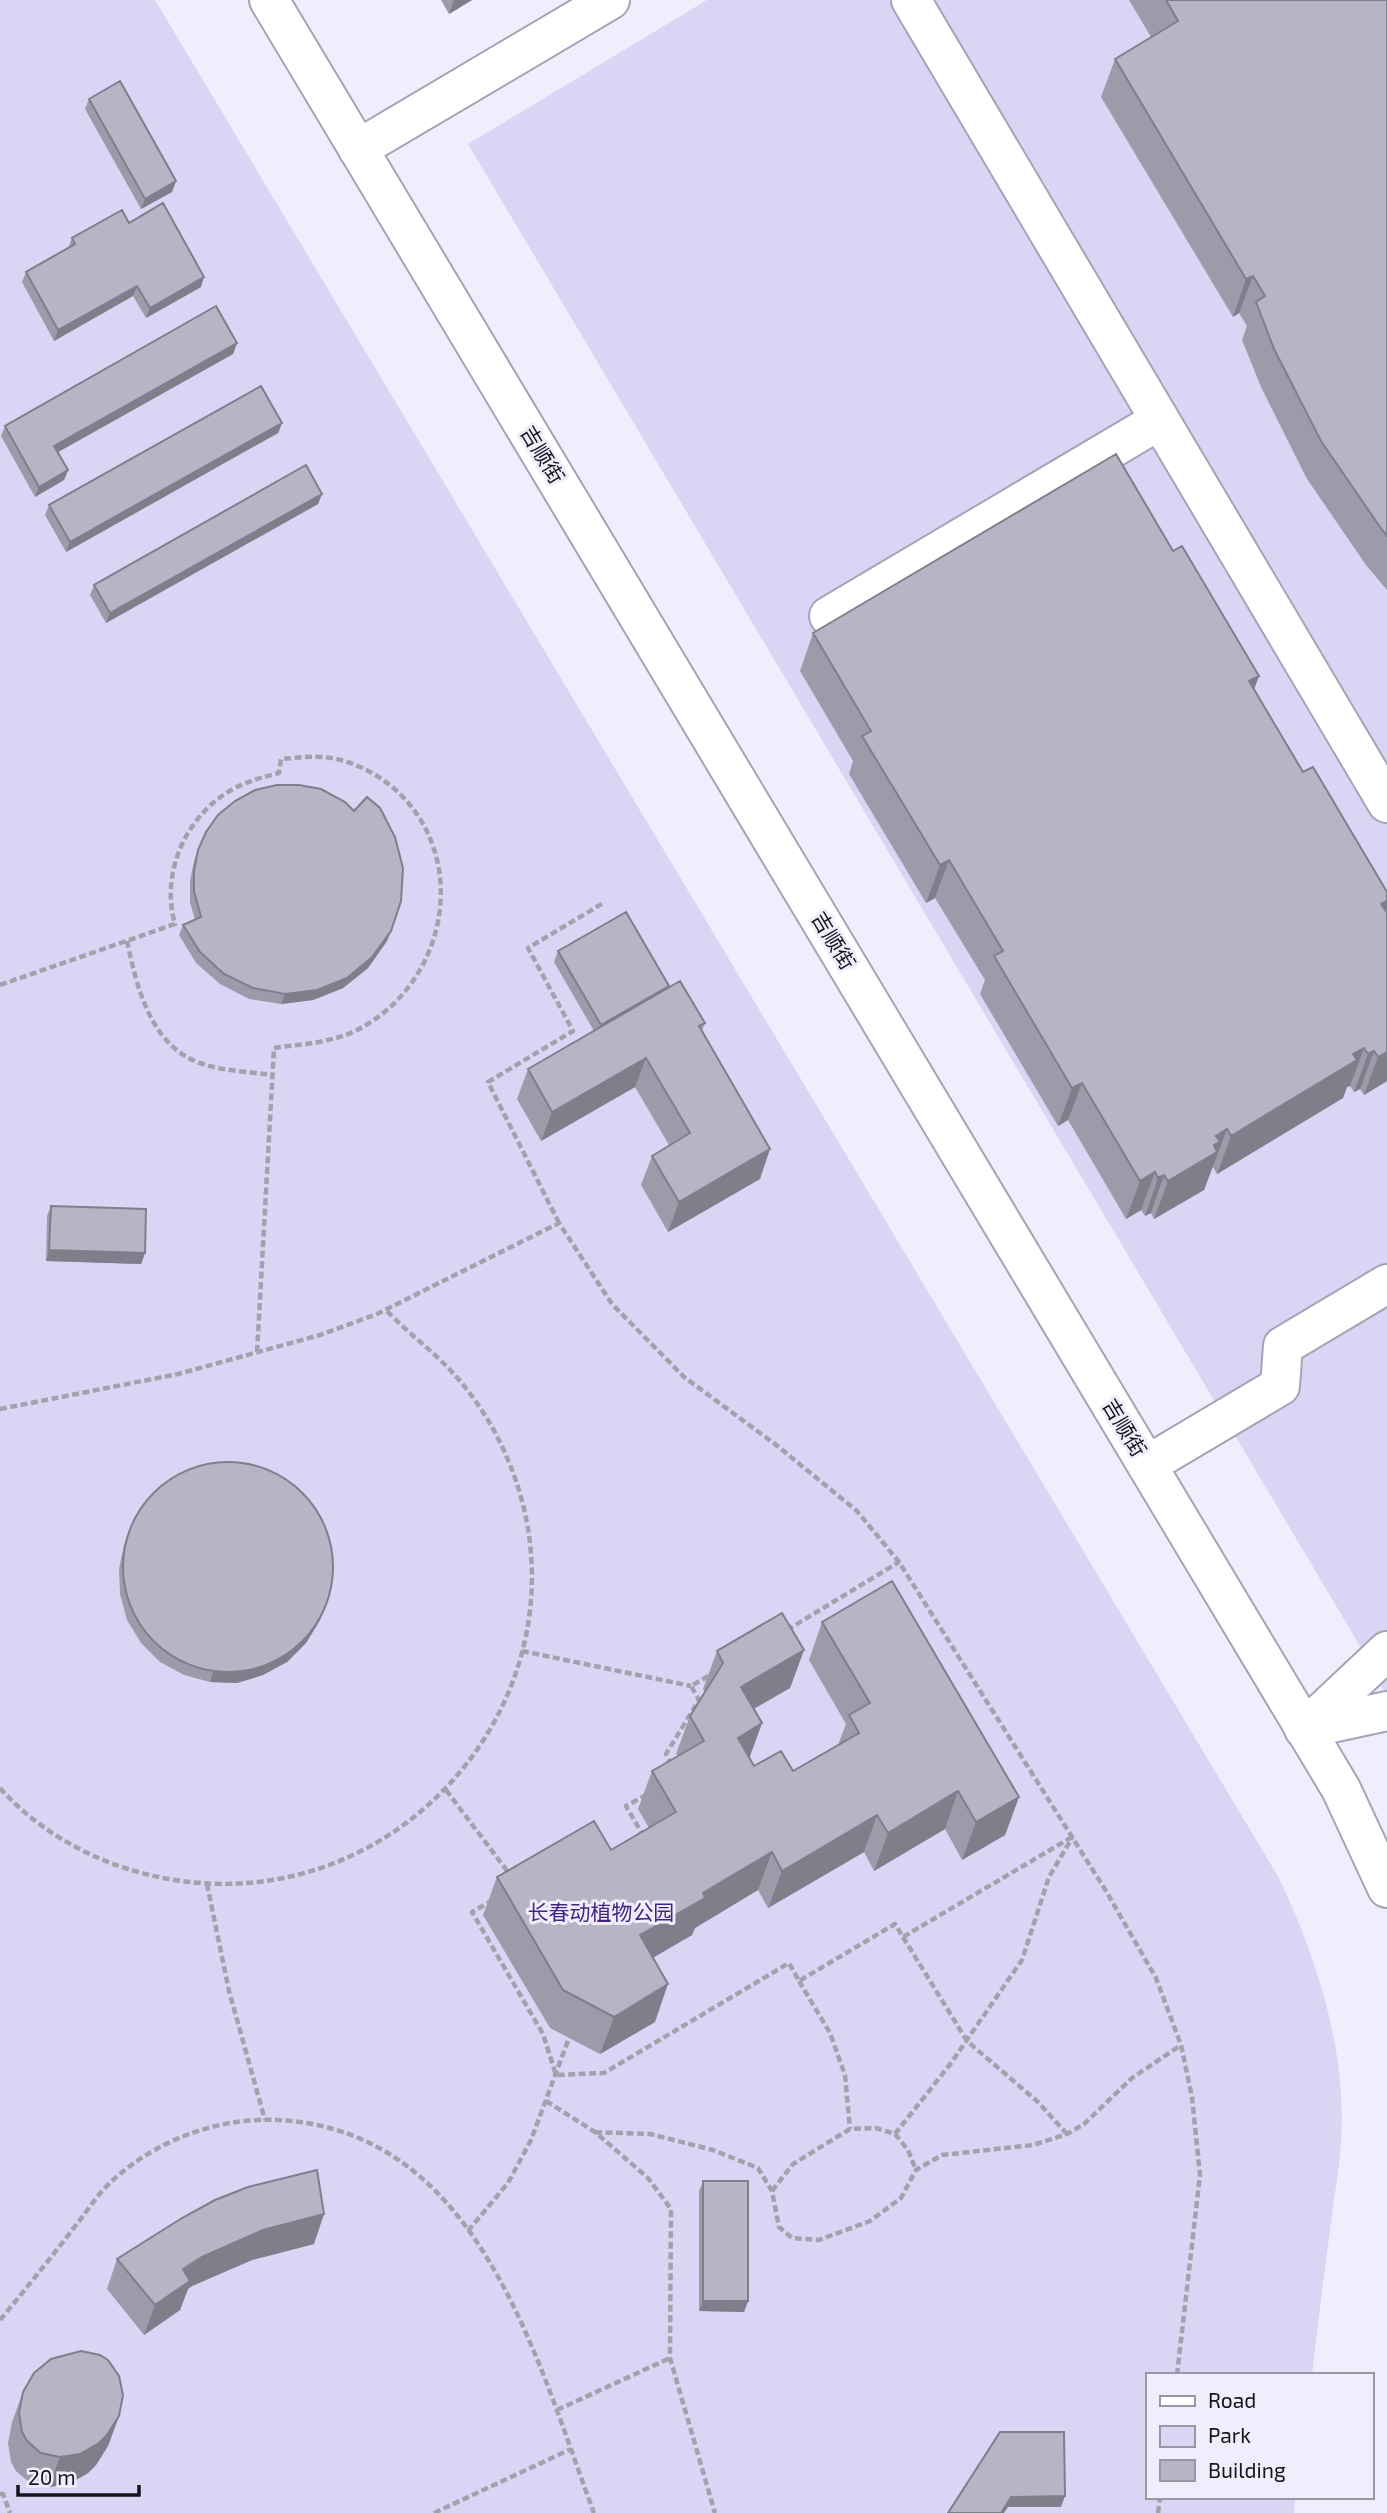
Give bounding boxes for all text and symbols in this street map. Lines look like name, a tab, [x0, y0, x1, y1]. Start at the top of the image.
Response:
street label: 吉顺街	[516, 421, 570, 488]
street label: 吉顺街	[807, 907, 861, 974]
street label: 吉顺街	[1098, 1394, 1152, 1461]
park label: 长春动植物公园	[528, 1899, 675, 1924]
legend	[1146, 2373, 1373, 2499]
text: Road	[1208, 2387, 1256, 2412]
text: Park	[1208, 2422, 1251, 2447]
scale bar	[18, 2454, 138, 2498]
text: Building	[1208, 2457, 1286, 2482]
text: 20 m	[28, 2464, 76, 2489]

